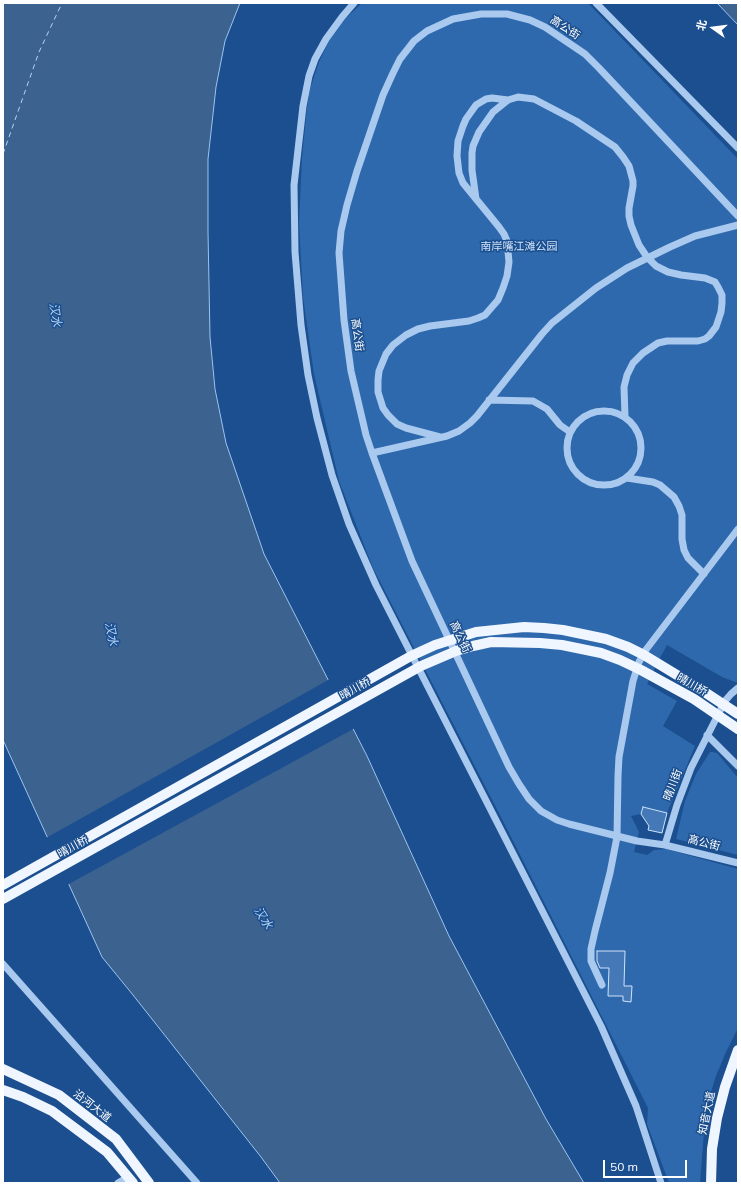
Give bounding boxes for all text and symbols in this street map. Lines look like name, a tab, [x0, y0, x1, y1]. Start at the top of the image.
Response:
north arrow	[693, 8, 733, 48]
street label: 高公街	[548, 13, 582, 43]
text: 北	[693, 18, 709, 32]
park label: 南岸嘴江滩公园	[481, 240, 557, 254]
water label: 汉水	[46, 302, 64, 328]
street label: 高公街	[348, 318, 366, 352]
street label: 高公街	[447, 619, 473, 655]
water label: 汉水	[102, 621, 120, 647]
street label: 晴川桥	[674, 671, 710, 699]
street label: 晴川桥	[337, 675, 373, 703]
street label: 晴川街	[661, 767, 685, 803]
street label: 晴川桥	[55, 833, 91, 861]
street label: 高公街	[686, 833, 722, 853]
water label: 汉水	[251, 904, 275, 932]
street label: 沿河大道	[71, 1087, 113, 1125]
street label: 知音大道	[696, 1090, 718, 1136]
scale bar	[605, 1152, 689, 1178]
text: 50 m	[610, 1159, 638, 1174]

